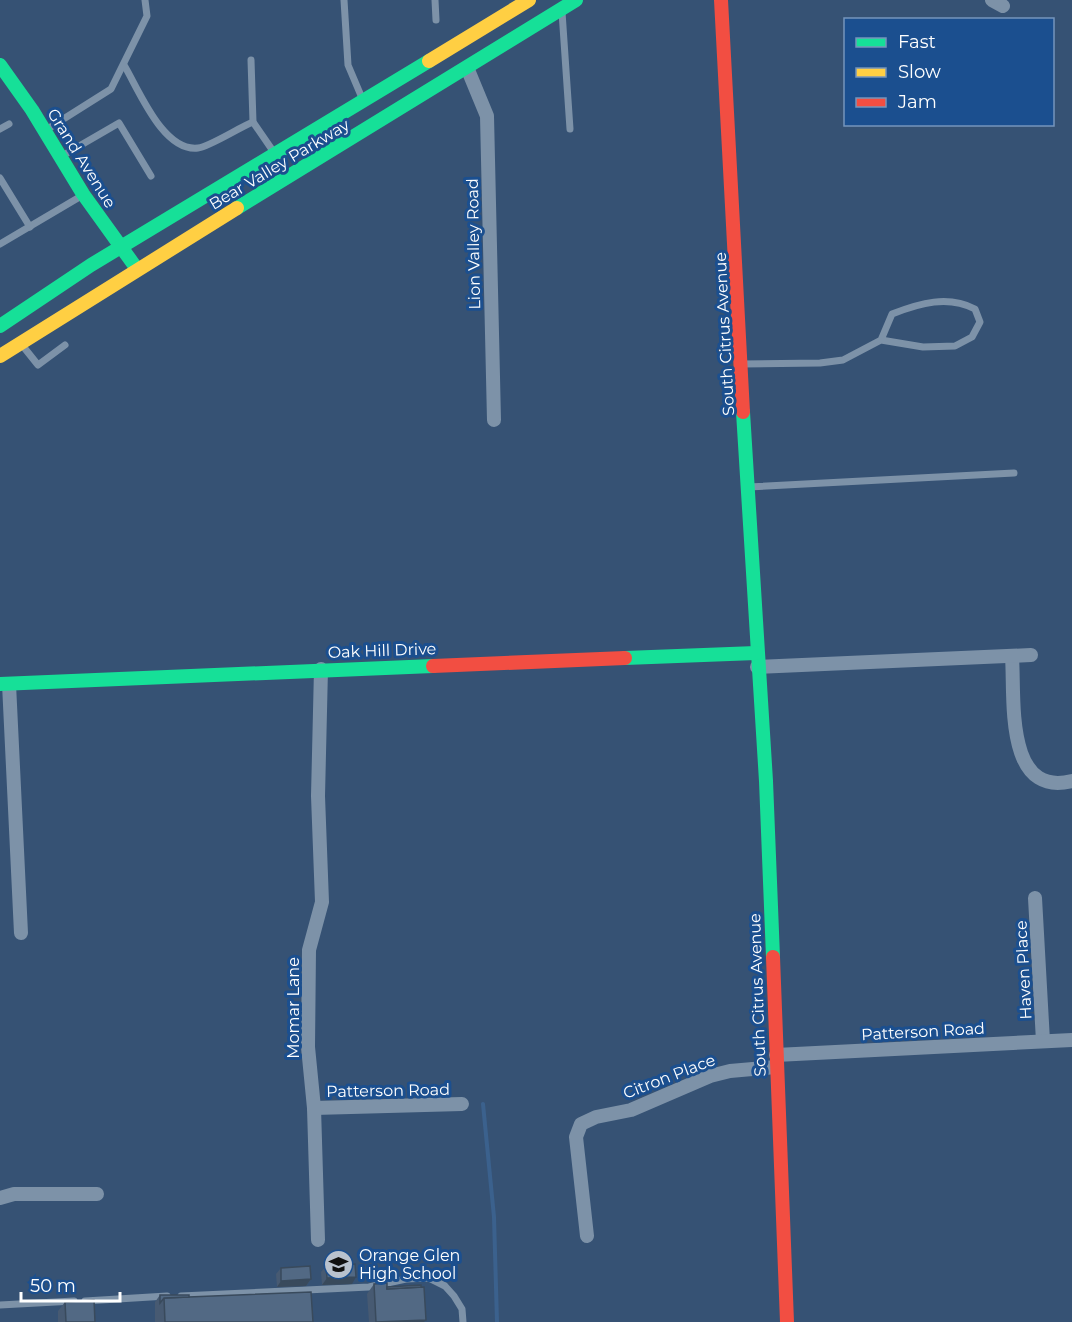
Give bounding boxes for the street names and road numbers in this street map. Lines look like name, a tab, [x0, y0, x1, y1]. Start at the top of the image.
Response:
street label: Grand Avenue	[43, 105, 120, 212]
street label: Bear Valley Parkway	[206, 115, 353, 214]
street label: Lion Valley Road	[463, 178, 484, 310]
street label: South Citrus Avenue	[711, 252, 738, 416]
street label: Oak Hill Drive	[327, 639, 437, 662]
street label: South Citrus Avenue	[745, 913, 770, 1077]
street label: Haven Place	[1011, 920, 1036, 1020]
street label: Momar Lane	[284, 957, 303, 1059]
street label: Patterson Road	[861, 1019, 985, 1044]
street label: Citron Place	[620, 1050, 718, 1103]
street label: Patterson Road	[326, 1080, 450, 1101]

